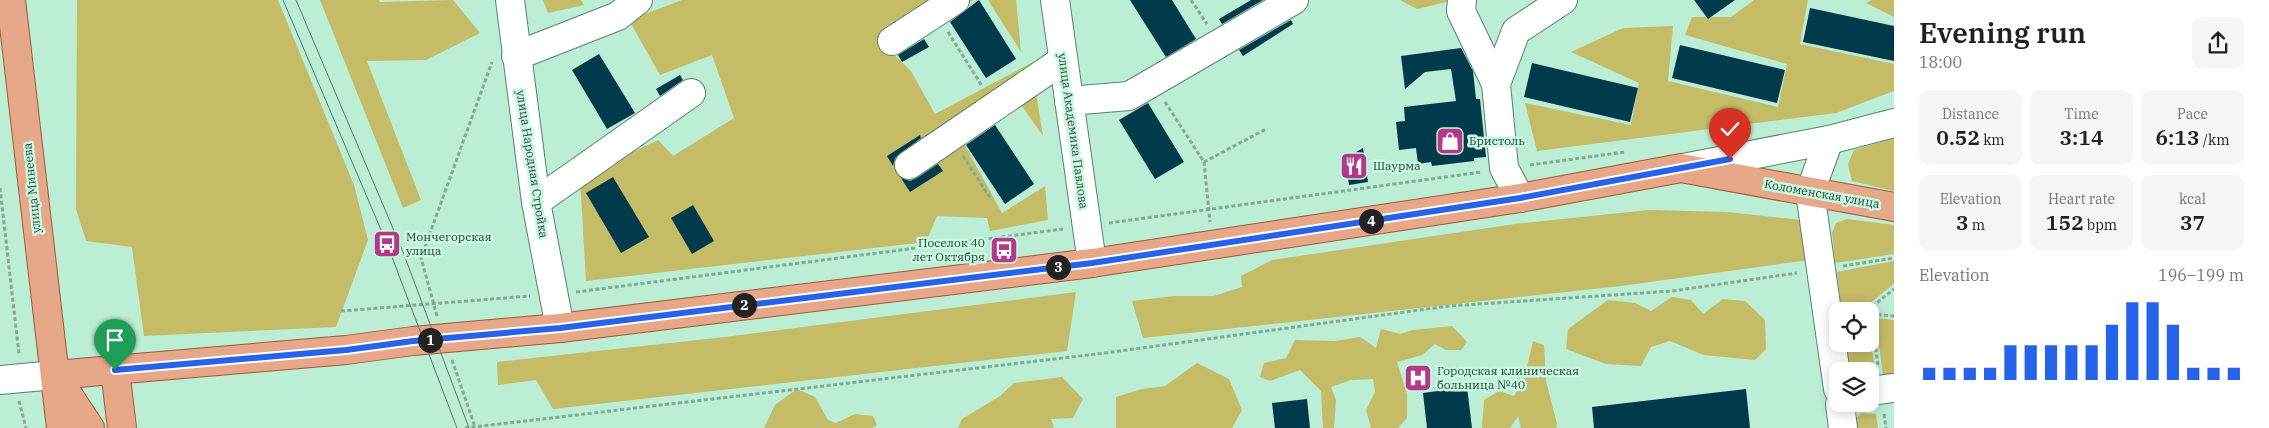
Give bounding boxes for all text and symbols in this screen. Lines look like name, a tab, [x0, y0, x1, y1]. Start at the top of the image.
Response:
text: Evening run	[1919, 14, 2086, 51]
button: share	[2192, 17, 2244, 69]
street label: улица Академика Павлова	[1055, 52, 1092, 210]
text: 18:00	[1919, 52, 1962, 72]
street label: улица Народная Стройка	[513, 89, 552, 239]
text: Distance	[1942, 105, 1999, 123]
text: Time	[2064, 105, 2099, 123]
text: Pace	[2177, 105, 2208, 123]
pin	[1709, 108, 1751, 159]
icon: check	[1716, 115, 1744, 143]
text: 0.52	[1936, 123, 1980, 151]
text: 3:14	[2059, 123, 2104, 151]
text: 6:13	[2156, 123, 2200, 151]
shop icon: Бристоль	[1435, 126, 1465, 156]
text: km	[1980, 131, 2005, 149]
text: /km	[2200, 131, 2229, 149]
place label: Бристоль	[1469, 133, 1525, 148]
street label: улица Минеева	[19, 142, 44, 234]
restaurant icon: Шаурма	[1339, 151, 1369, 181]
place label: Шаурма	[1373, 158, 1421, 173]
street label: Коломенская улица	[1763, 176, 1881, 211]
text: Elevation	[1940, 190, 2001, 208]
text: Heart rate	[2048, 190, 2115, 208]
text: kcal	[2179, 190, 2206, 208]
pin: 4	[1358, 208, 1384, 234]
text: 3	[1956, 208, 1969, 236]
text: 152	[2046, 208, 2084, 236]
text: 37	[2180, 208, 2205, 236]
text: 4	[1367, 212, 1376, 230]
text: m	[1969, 216, 1985, 234]
text: bpm	[2084, 216, 2117, 234]
bus stop icon: Мончегорская улица	[372, 229, 402, 259]
place label: Мончегорская улица	[406, 229, 492, 258]
place label: Поселок 40 лет Октября	[913, 235, 985, 264]
bus stop icon: Поселок 40 лет Октября	[989, 235, 1019, 265]
pin: 3	[1046, 254, 1070, 280]
text: 3	[1054, 258, 1063, 276]
text: Elevation	[1919, 265, 1989, 285]
text: 196–199 m	[2158, 265, 2244, 285]
pin: 2	[732, 292, 756, 318]
text: 2	[740, 296, 749, 314]
map controls	[1829, 302, 1879, 412]
button: locate	[1829, 302, 1879, 352]
pin	[94, 319, 136, 370]
icon: arrive	[101, 326, 129, 354]
pin: 1	[418, 328, 442, 352]
text: 1	[426, 331, 435, 349]
button: layers	[1829, 362, 1879, 412]
hospital icon: Городская клиническая больница №40	[1403, 363, 1433, 393]
place label: Городская клиническая больница №40	[1437, 363, 1579, 392]

